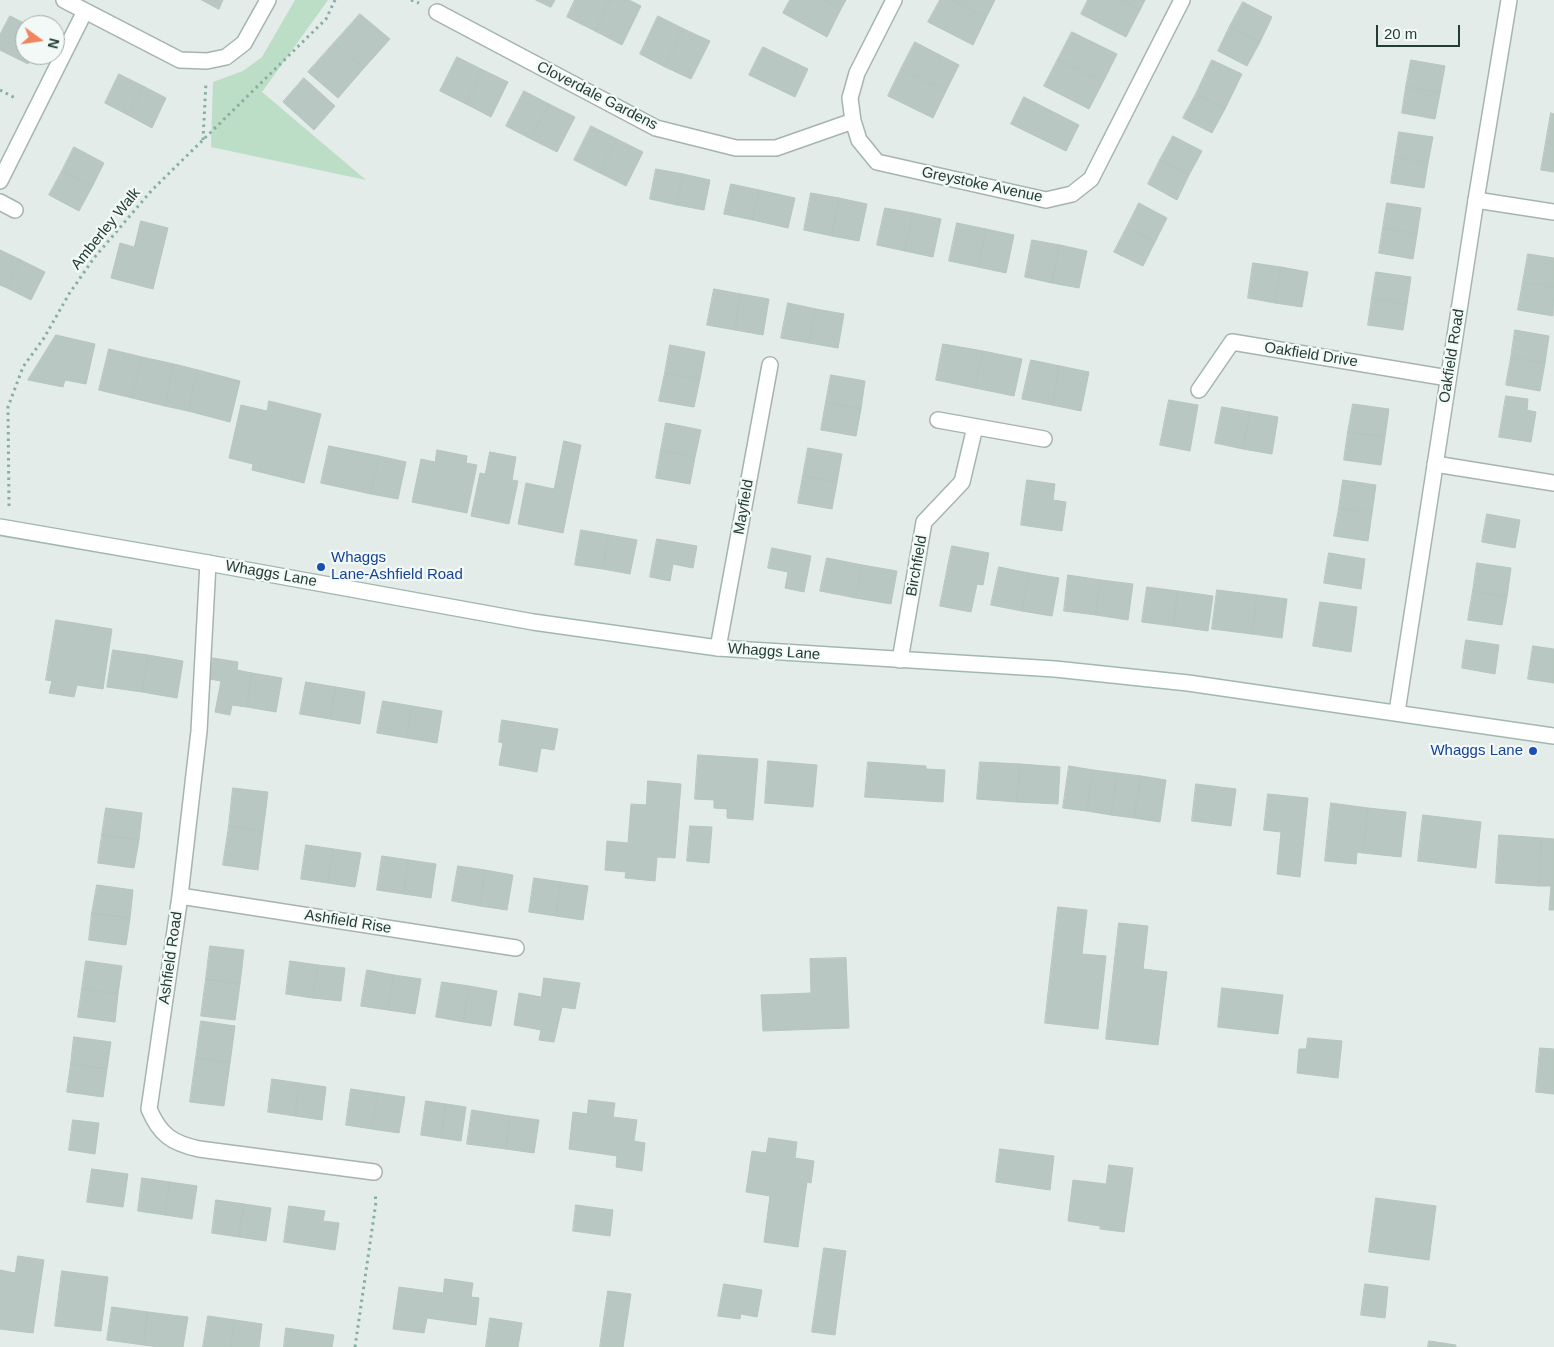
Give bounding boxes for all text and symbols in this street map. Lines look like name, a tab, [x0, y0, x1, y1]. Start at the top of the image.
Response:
north arrow	[15, 15, 65, 65]
scale bar	[1379, 15, 1463, 47]
text: 20 m	[1384, 25, 1417, 42]
text: N	[45, 37, 63, 50]
street label: Cloverdale Gardens	[533, 58, 661, 134]
street label: Greystoke Avenue	[920, 163, 1044, 207]
street label: Amberley Walk	[67, 184, 145, 274]
street label: Oakfield Road	[1436, 308, 1468, 404]
street label: Oakfield Drive	[1263, 339, 1359, 371]
street label: Mayfield	[730, 478, 758, 536]
street label: Birchfield	[903, 534, 931, 598]
place label: Whaggs Lane-Ashfield Road	[331, 549, 463, 584]
street label: Whaggs Lane	[224, 557, 318, 591]
marker: Whaggs Lane-Ashfield Road	[315, 561, 327, 573]
street label: Whaggs Lane	[727, 640, 821, 664]
place label: Whaggs Lane	[1430, 742, 1523, 760]
marker: Whaggs Lane	[1527, 745, 1539, 757]
street label: Ashfield Rise	[303, 906, 393, 938]
street label: Ashfield Road	[156, 911, 186, 1005]

